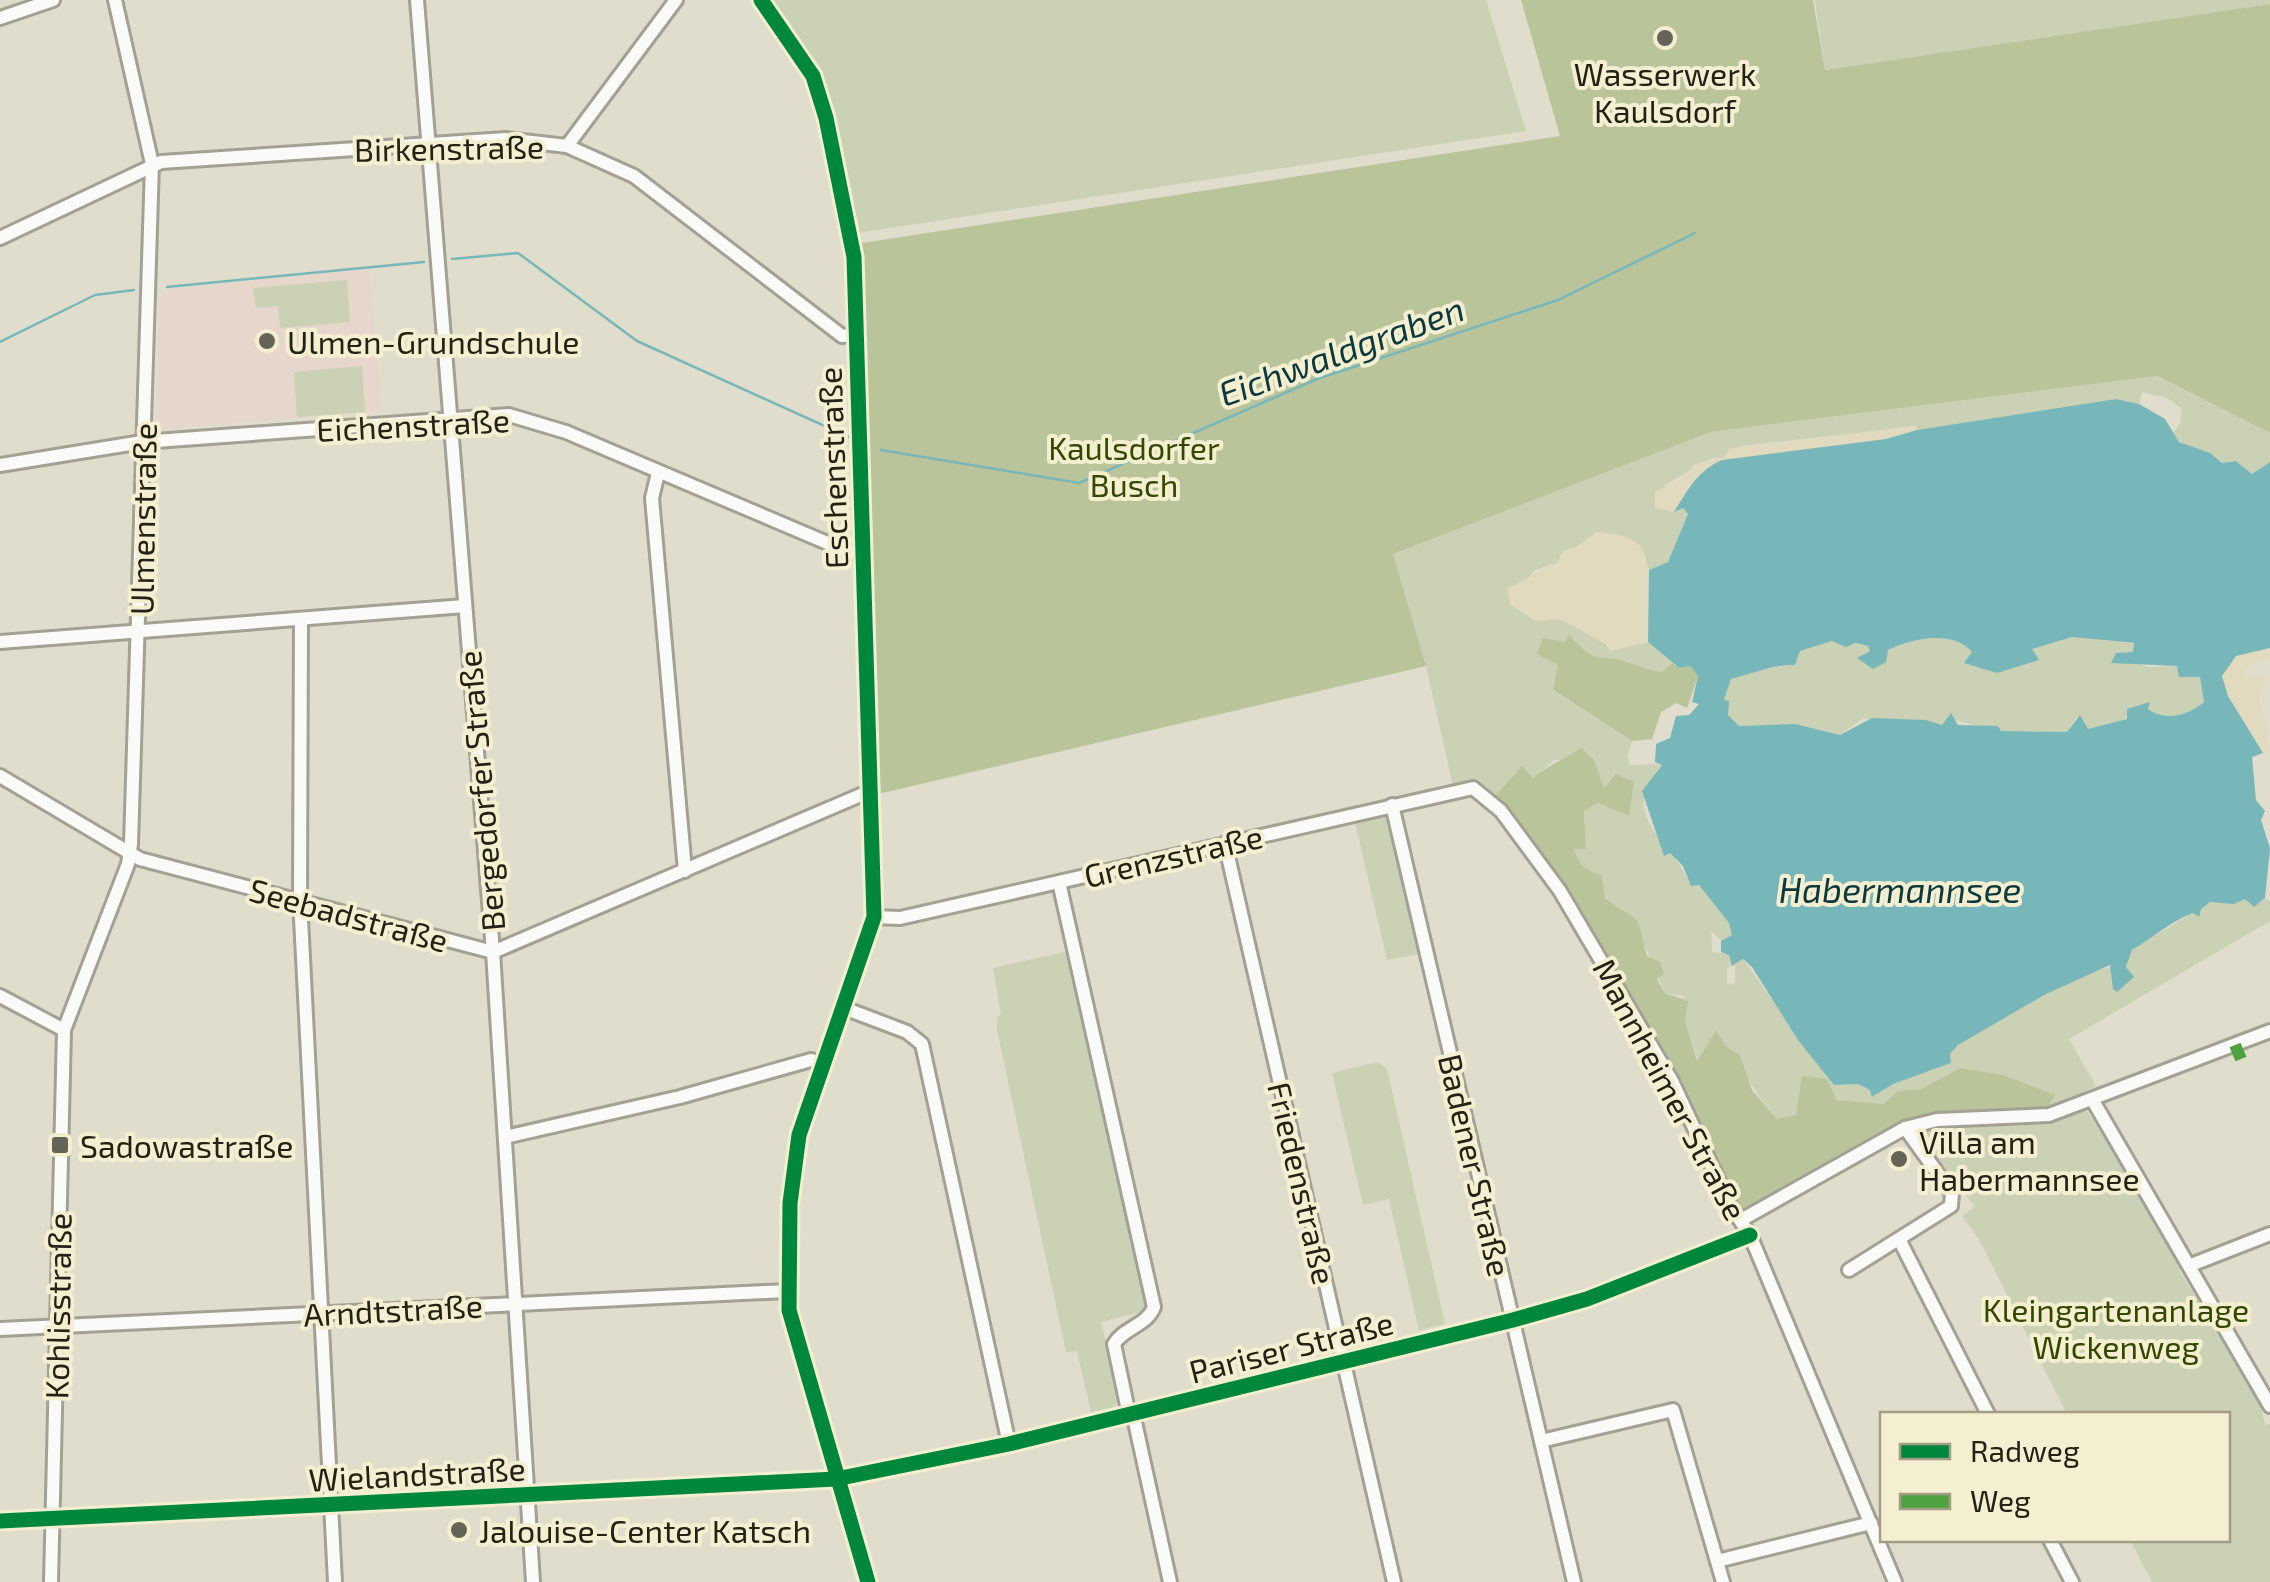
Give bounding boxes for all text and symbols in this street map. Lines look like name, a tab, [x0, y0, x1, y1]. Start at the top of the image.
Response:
marker: Wasserwerk Kaulsdorf	[1654, 27, 1676, 49]
place label: Wasserwerk Kaulsdorf	[1574, 54, 1756, 129]
street label: Birkenstraße	[354, 126, 544, 168]
water label: Eichwaldgraben	[1212, 286, 1470, 414]
place label: Ulmen-Grundschule	[287, 322, 580, 360]
marker: Ulmen-Grundschule	[256, 330, 278, 352]
street label: Eschenstraße	[809, 366, 855, 570]
street label: Eichenstraße	[315, 400, 511, 448]
street label: Ulmenstraße	[121, 423, 163, 615]
park label: Kaulsdorfer Busch	[1048, 428, 1220, 503]
street label: Bergedorfer Straße	[449, 649, 511, 933]
street label: Grenzstraße	[1080, 816, 1266, 894]
water label: Habermannsee	[1779, 868, 2021, 910]
street label: Seebadstraße	[246, 869, 452, 959]
street label: Mannheimer Straße	[1586, 952, 1756, 1226]
street label: Badener Straße	[1432, 1050, 1520, 1280]
street label: Friedenstraße	[1261, 1078, 1345, 1288]
place label: Villa am Habermannsee	[1919, 1122, 2140, 1197]
place label: Sadowastraße	[80, 1126, 293, 1164]
marker: Sadowastraße	[49, 1134, 71, 1156]
marker: Villa am Habermannsee	[1888, 1148, 1910, 1170]
street label: Kohlisstraße	[36, 1212, 78, 1400]
street label: Arndtstraße	[302, 1285, 484, 1333]
park label: Kleingartenanlage Wickenweg	[1983, 1290, 2249, 1365]
street label: Pariser Straße	[1185, 1302, 1397, 1390]
legend	[1880, 1412, 2230, 1542]
text: Radweg	[1970, 1432, 2080, 1468]
street label: Wielandstraße	[308, 1448, 526, 1498]
text: Weg	[1970, 1482, 2031, 1518]
place label: Jalouise-Center Katsch	[479, 1511, 811, 1549]
marker: Jalouise-Center Katsch	[448, 1519, 470, 1541]

